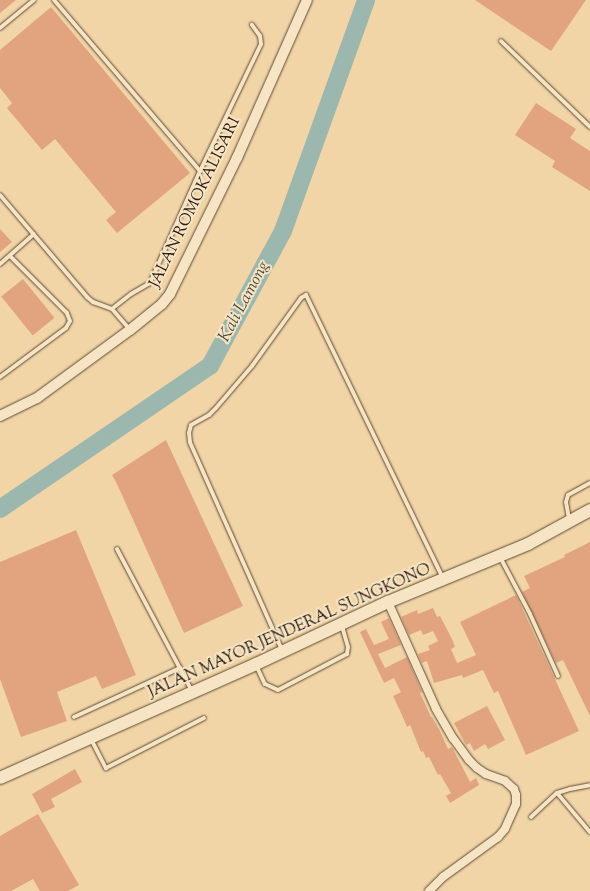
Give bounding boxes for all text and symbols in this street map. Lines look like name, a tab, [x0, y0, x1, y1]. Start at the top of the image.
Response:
street label: JALAN ROMOKALISARI	[146, 115, 246, 291]
water label: Kali Lamong	[215, 258, 275, 346]
street label: JALAN MAYOR JENDERAL SUNGKONO	[146, 561, 434, 703]

